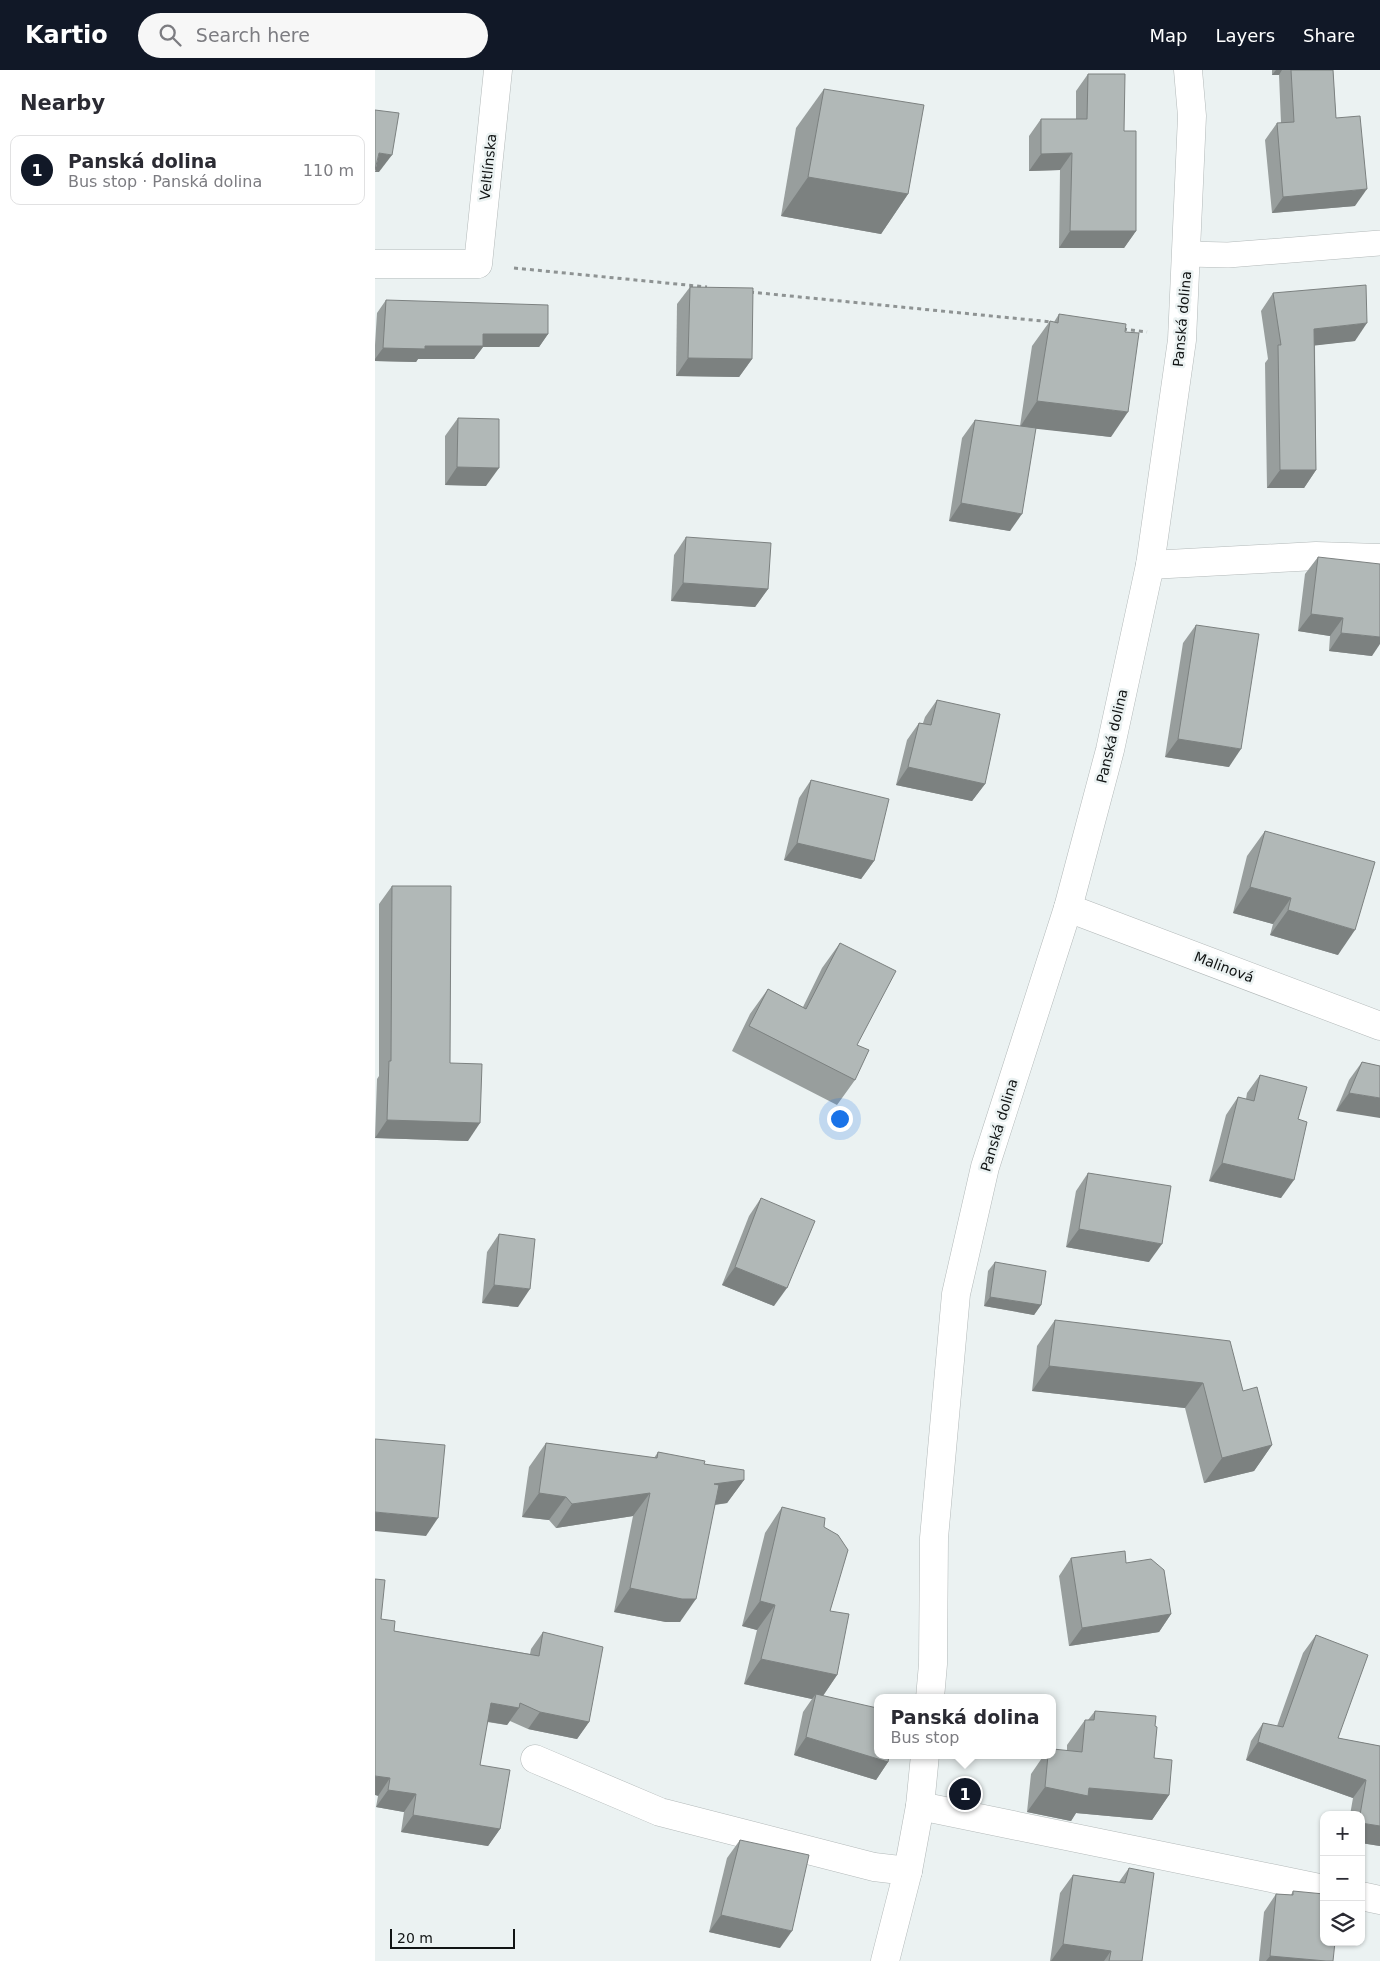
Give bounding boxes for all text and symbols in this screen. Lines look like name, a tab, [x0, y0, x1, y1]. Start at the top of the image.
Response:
search box	[138, 13, 488, 58]
text: Kartio	[25, 21, 108, 49]
icon: search	[156, 21, 184, 49]
text: Search here	[196, 24, 310, 46]
text: Map	[1149, 25, 1187, 46]
text: Layers	[1215, 25, 1275, 46]
text: Share	[1303, 25, 1355, 46]
text: Nearby	[20, 91, 105, 115]
street label: Veltlínska	[477, 133, 499, 201]
text: Panská dolina	[68, 150, 217, 172]
text: 1	[31, 161, 43, 180]
text: 110 m	[303, 161, 354, 180]
text: Bus stop · Panská dolina	[68, 172, 262, 191]
street label: Panská dolina	[1170, 270, 1194, 368]
street label: Panská dolina	[1093, 687, 1131, 785]
street label: Malinová	[1192, 948, 1256, 986]
street label: Panská dolina	[977, 1077, 1021, 1173]
your location	[827, 1106, 853, 1132]
popup	[874, 1694, 1056, 1759]
text: Panská dolina	[890, 1706, 1040, 1728]
text: Bus stop	[890, 1728, 960, 1747]
pin: 1	[949, 1775, 981, 1813]
map controls	[1320, 1811, 1365, 1946]
button: +	[1320, 1811, 1365, 1856]
button: −	[1320, 1856, 1365, 1901]
button: layers	[1320, 1901, 1365, 1946]
scale bar	[390, 1926, 515, 1949]
text: 20 m	[397, 1930, 433, 1946]

